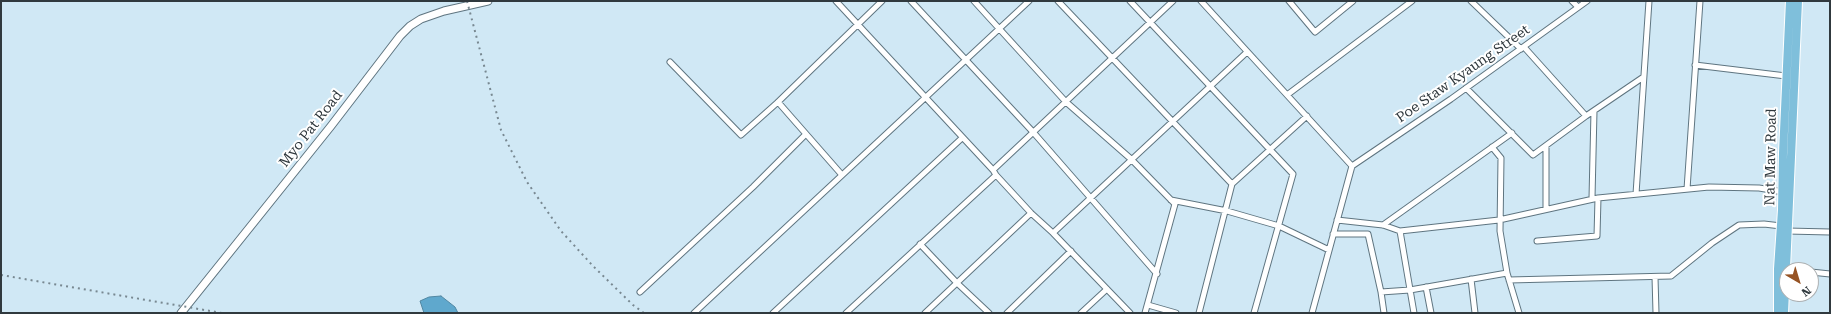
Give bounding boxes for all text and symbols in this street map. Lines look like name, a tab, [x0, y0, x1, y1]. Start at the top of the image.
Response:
street label: Poe Staw Kyaung Street	[1393, 21, 1533, 127]
street label: Myo Pat Road	[276, 87, 346, 171]
street label: Nat Maw Road	[1762, 108, 1780, 206]
north arrow	[1779, 262, 1819, 302]
text: N	[1799, 283, 1813, 299]

